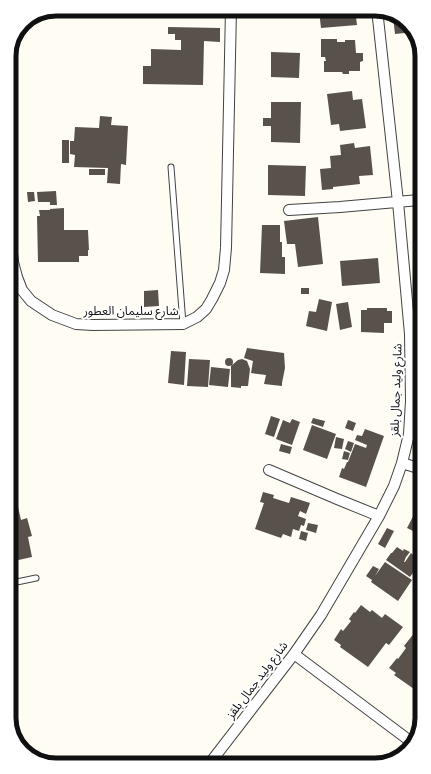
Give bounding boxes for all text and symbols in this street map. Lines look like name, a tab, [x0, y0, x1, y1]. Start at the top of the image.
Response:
street label: شارع سليمان العطور	[82, 304, 179, 320]
street label: شارع وليد جمال بلقز	[387, 343, 407, 438]
street label: شارع وليد جمال بلقز	[223, 639, 292, 723]

